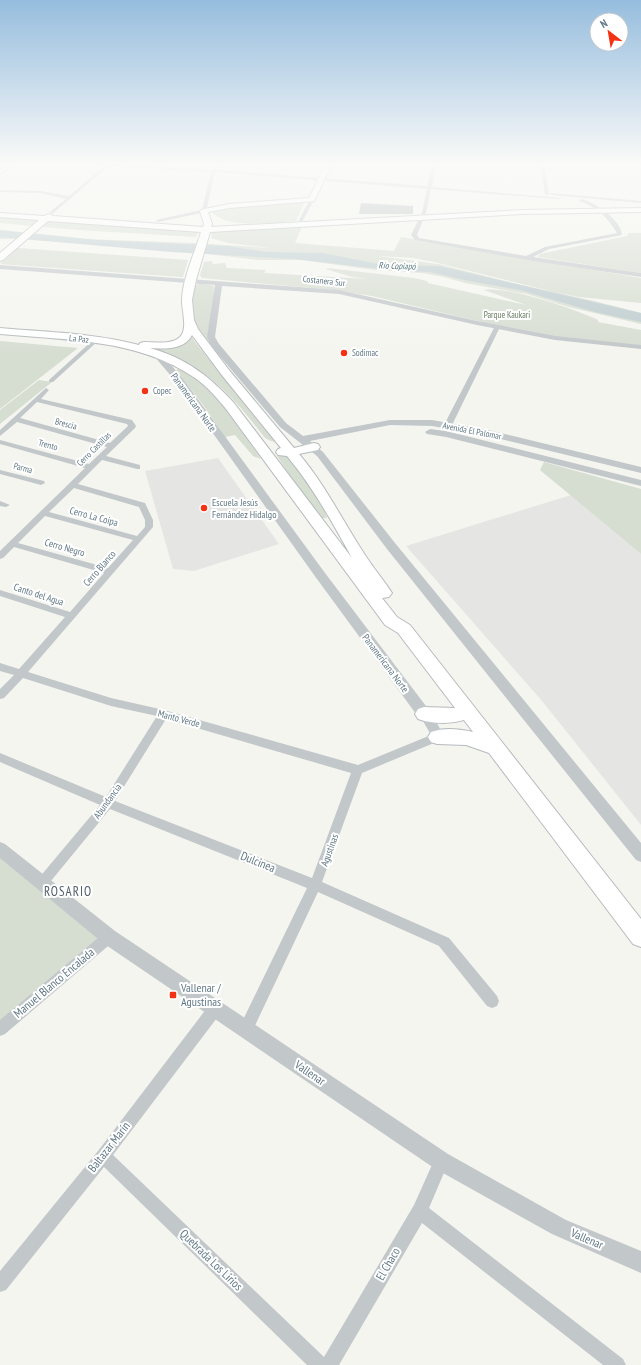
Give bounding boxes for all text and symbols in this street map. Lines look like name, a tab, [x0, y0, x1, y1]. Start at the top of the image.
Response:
north arrow	[589, 12, 629, 52]
text: N	[598, 16, 610, 31]
water label: Río Copiapó	[378, 259, 417, 272]
street label: Costanera Sur	[302, 273, 346, 288]
park label: Parque Kaukari	[484, 309, 530, 320]
street label: La Paz	[69, 332, 89, 345]
place label: Sodimac	[352, 347, 379, 358]
marker: Sodimac	[339, 348, 349, 358]
street label: Panamericana Norte	[168, 370, 219, 434]
place label: Copec	[153, 385, 172, 396]
marker: Copec	[140, 386, 150, 396]
street label: Brescia	[54, 415, 79, 432]
street label: Avenida El Palomar	[442, 419, 503, 442]
street label: Cerro Castillas	[74, 429, 113, 468]
street label: Trento	[37, 437, 59, 452]
street label: Parma	[12, 460, 34, 475]
place label: Escuela Jesús Fernández Hidalgo	[212, 496, 276, 521]
marker: Escuela Jesús Fernández Hidalgo	[199, 503, 209, 513]
street label: Cerro La Coipa	[68, 504, 120, 529]
street label: Cerro Negro	[43, 536, 86, 559]
street label: Cerro Blanco	[80, 548, 119, 589]
street label: Canto del Agua	[12, 580, 66, 609]
street label: Panamericana Norte	[359, 632, 412, 695]
street label: Manto Verde	[156, 707, 201, 730]
street label: Abundancia	[90, 781, 124, 821]
street label: Agustinas	[318, 832, 341, 868]
street label: Dulcinea	[239, 848, 278, 875]
district label: ROSARIO	[44, 883, 92, 900]
street label: Manuel Blanco Encalada	[10, 944, 97, 1021]
place label: Vallenar / Agustinas	[180, 980, 221, 1009]
marker: Vallenar / Agustinas	[168, 990, 178, 1000]
street label: Vallenar	[291, 1056, 329, 1089]
street label: Baltazar Marín	[84, 1118, 133, 1175]
street label: Vallenar	[568, 1225, 606, 1252]
street label: Quebrada Los Lirios	[177, 1226, 246, 1293]
street label: El Chaco	[372, 1245, 403, 1283]

